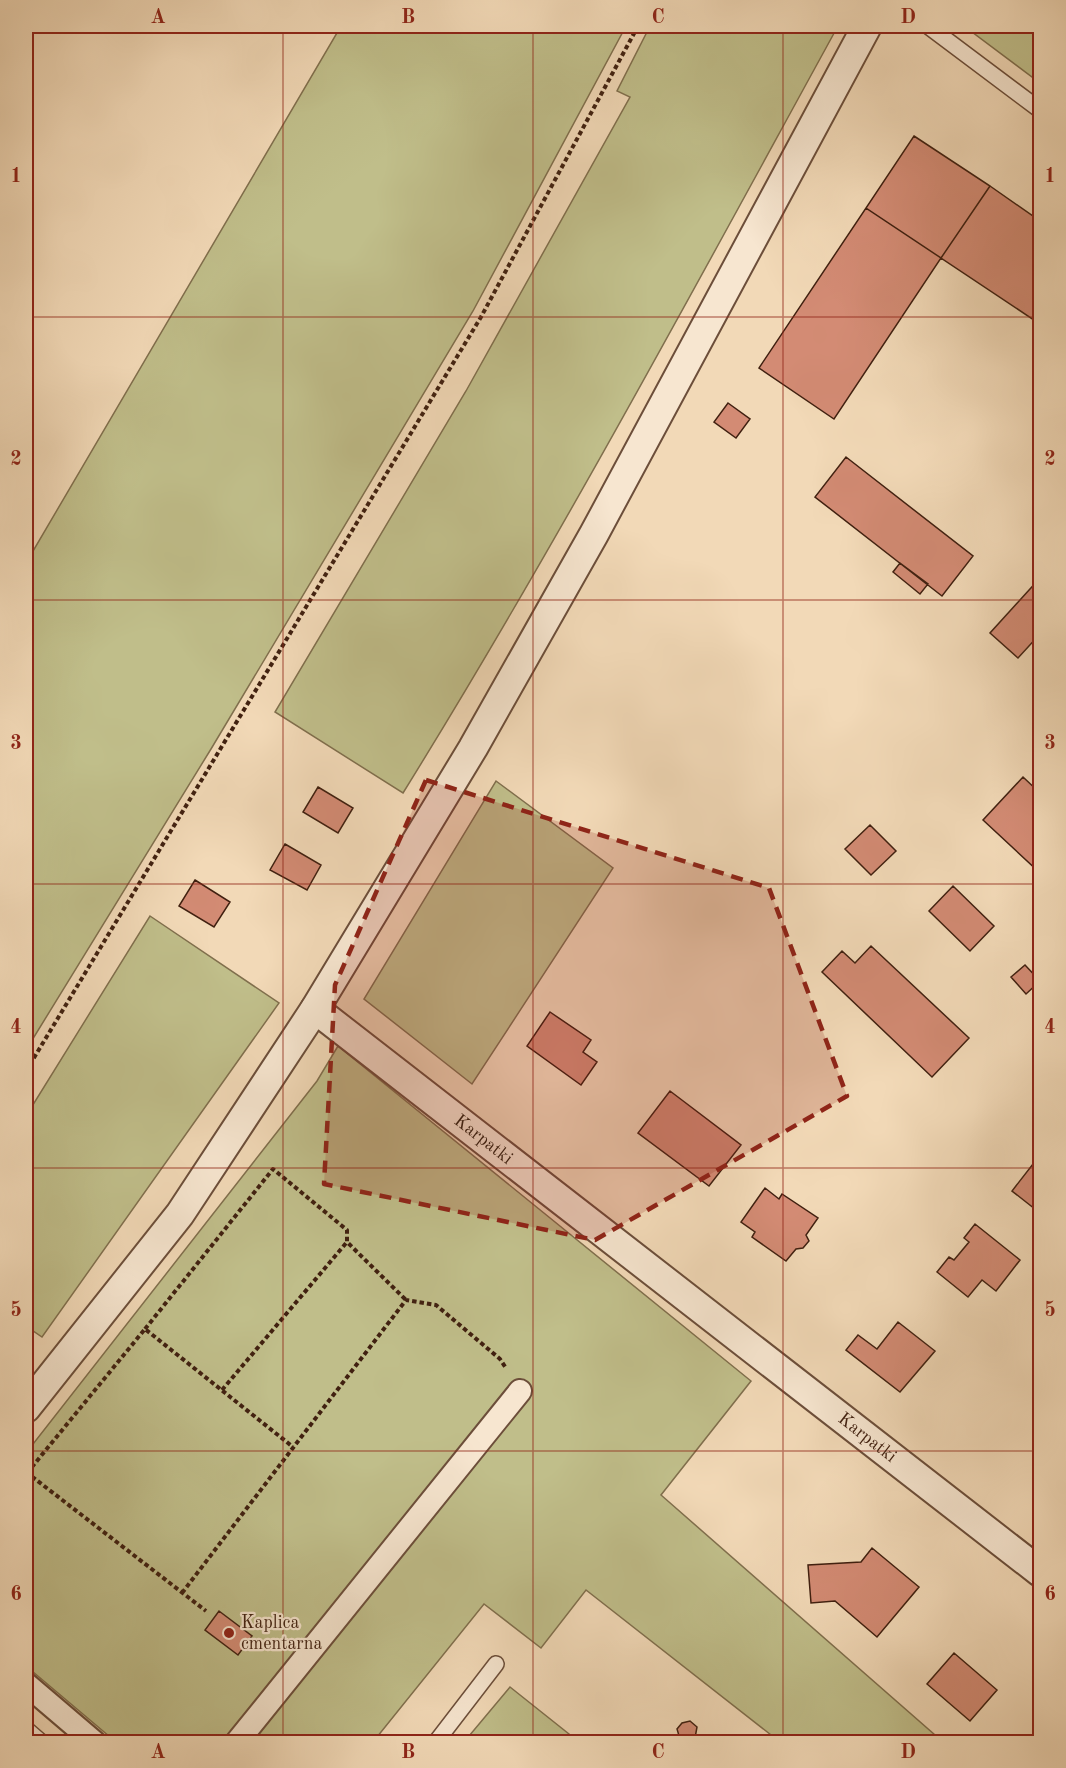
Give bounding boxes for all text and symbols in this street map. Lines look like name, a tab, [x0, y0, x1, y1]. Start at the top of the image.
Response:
text: A	[150, 8, 166, 28]
text: B	[401, 8, 415, 28]
text: C	[651, 8, 665, 28]
text: D	[900, 8, 916, 28]
text: 1	[10, 167, 22, 187]
text: 1	[1044, 167, 1056, 187]
text: 2	[10, 450, 22, 470]
text: 2	[1044, 450, 1056, 470]
text: 3	[10, 734, 22, 754]
text: 3	[1044, 734, 1056, 754]
text: 4	[10, 1018, 22, 1038]
text: 4	[1044, 1018, 1056, 1038]
street label: Karpatki	[451, 1111, 516, 1168]
text: 5	[10, 1300, 22, 1321]
text: 5	[1044, 1300, 1056, 1321]
street label: Karpatki	[834, 1410, 900, 1466]
text: 6	[10, 1585, 22, 1605]
text: 6	[1044, 1585, 1056, 1605]
place label: Kaplica cmentarna	[241, 1614, 322, 1653]
marker: Kaplica cmentarna	[222, 1626, 236, 1640]
text: A	[150, 1743, 166, 1763]
text: B	[401, 1743, 415, 1763]
text: C	[651, 1743, 665, 1763]
text: D	[900, 1743, 916, 1763]

